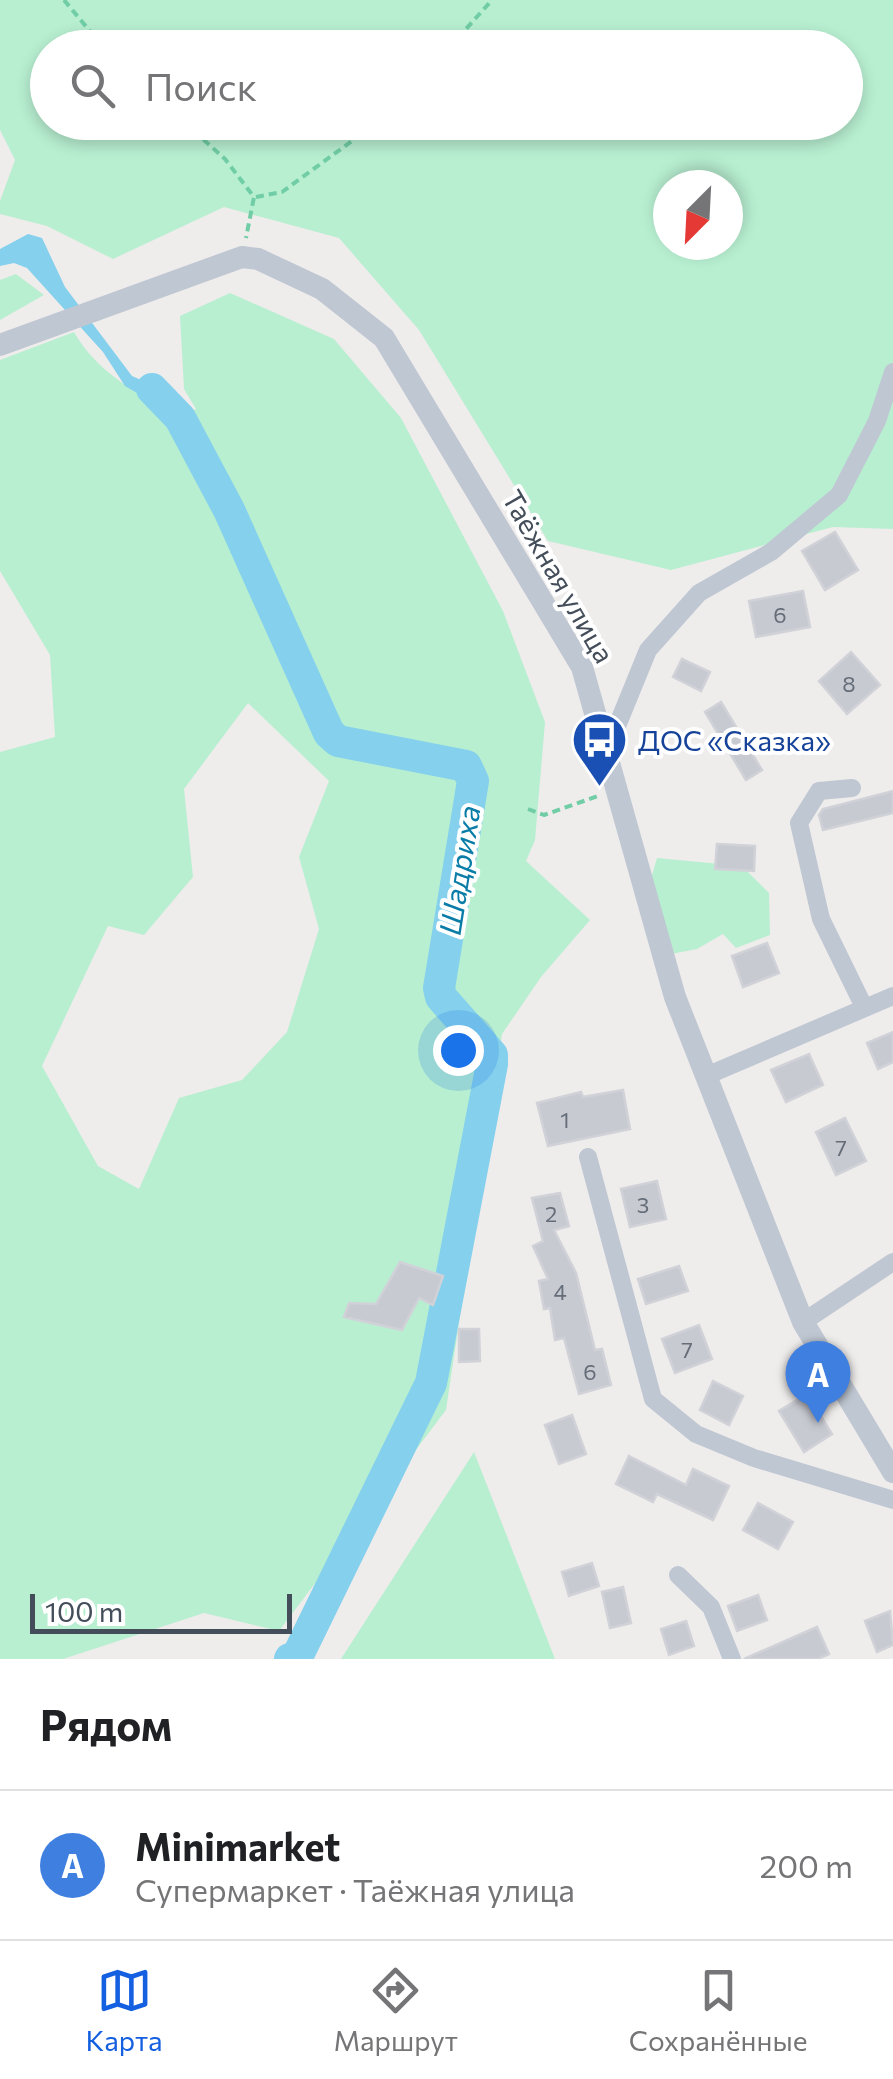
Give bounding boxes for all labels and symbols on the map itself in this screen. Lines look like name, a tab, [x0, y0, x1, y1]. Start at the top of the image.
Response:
north arrow	[653, 170, 743, 260]
street label: Таёжная улица	[496, 483, 622, 669]
house number: 6	[773, 601, 787, 628]
house number: 8	[842, 670, 856, 697]
bus stop icon: ДОС «Сказка»	[569, 710, 629, 789]
place label: ДОС «Сказка»	[638, 723, 831, 757]
water label: Шадриха	[430, 803, 486, 937]
your location	[433, 1025, 484, 1076]
house number: 1	[560, 1106, 570, 1133]
house number: 7	[835, 1134, 847, 1161]
house number: 3	[637, 1191, 649, 1218]
house number: 2	[545, 1200, 557, 1227]
house number: 4	[553, 1278, 567, 1305]
house number: 7	[681, 1336, 693, 1363]
pin: A	[786, 1340, 850, 1423]
house number: 6	[583, 1358, 597, 1385]
scale bar	[30, 1589, 292, 1634]

